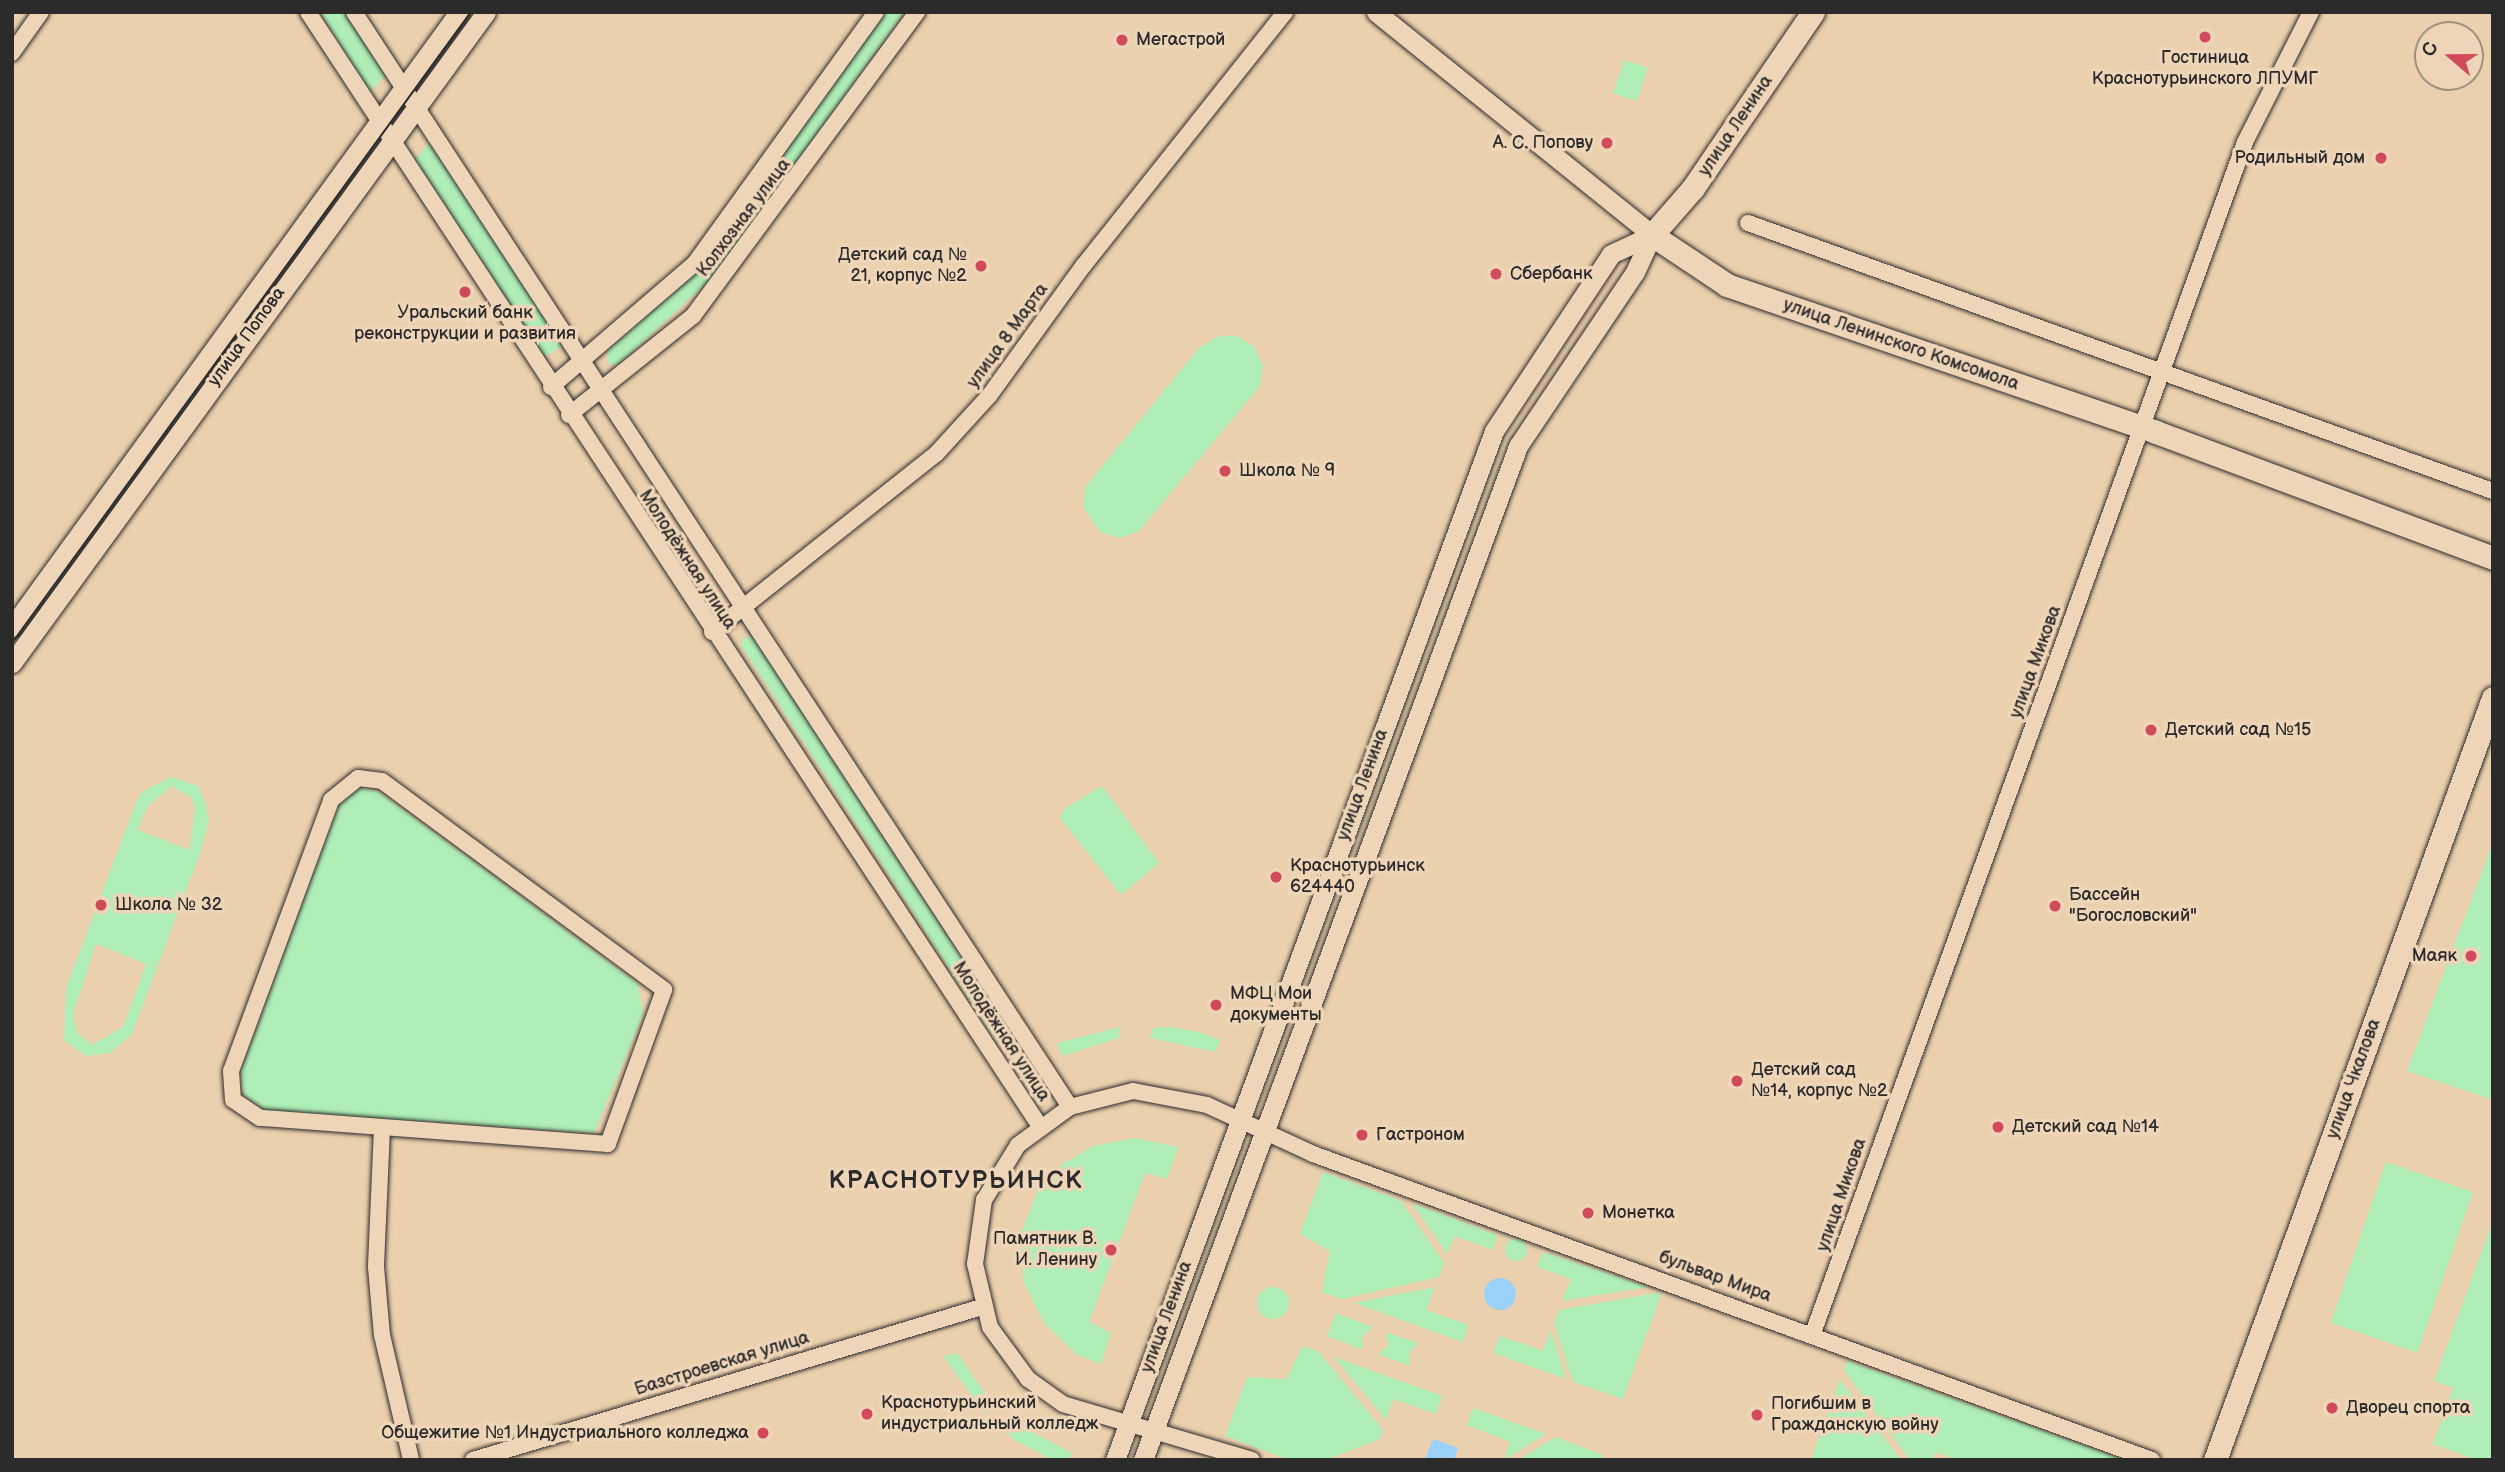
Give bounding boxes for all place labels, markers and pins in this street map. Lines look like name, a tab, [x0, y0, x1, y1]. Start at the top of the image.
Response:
place label: Мегастрой	[1136, 29, 1225, 51]
marker: Гостиница Краснотурьинского ЛПУМГ	[2197, 29, 2213, 45]
marker: Мегастрой	[1114, 32, 1130, 48]
place label: Гостиница Краснотурьинского ЛПУМГ	[2092, 48, 2318, 90]
place label: А. С. Попову	[1493, 132, 1593, 154]
marker: А. С. Попову	[1599, 135, 1615, 151]
place label: Родильный дом	[2234, 147, 2365, 169]
marker: Родильный дом	[2371, 148, 2391, 168]
place label: Детский сад № 21, корпус №2	[838, 245, 967, 288]
marker: Детский сад № 21, корпус №2	[973, 258, 989, 274]
place label: Сбербанк	[1510, 263, 1592, 285]
marker: Сбербанк	[1488, 266, 1504, 282]
marker: Уральский банк реконструкции и развития	[457, 284, 473, 300]
place label: Уральский банк реконструкции и развития	[354, 303, 576, 346]
place label: Школа № 9	[1239, 460, 1335, 482]
marker: Школа № 9	[1217, 463, 1233, 479]
place label: Детский сад №15	[2165, 719, 2311, 741]
marker: Детский сад №15	[2143, 722, 2159, 738]
place label: Краснотурьинск 624440	[1290, 856, 1425, 898]
marker: Краснотурьинск 624440	[1268, 869, 1284, 885]
place label: Бассейн "Богословский"	[2069, 885, 2197, 928]
place label: Школа № 32	[115, 894, 222, 916]
marker: Школа № 32	[93, 897, 109, 913]
marker: Бассейн "Богословский"	[2047, 898, 2063, 914]
place label: Маяк	[2412, 945, 2457, 967]
marker: Маяк	[2463, 948, 2479, 964]
place label: МФЦ Мои документы	[1230, 984, 1322, 1026]
marker: МФЦ Мои документы	[1208, 997, 1224, 1013]
place label: Детский сад №14, корпус №2	[1751, 1060, 1888, 1102]
marker: Детский сад №14, корпус №2	[1729, 1073, 1745, 1089]
place label: Детский сад №14	[2012, 1116, 2159, 1138]
marker: Детский сад №14	[1990, 1119, 2006, 1135]
place label: Гастроном	[1376, 1124, 1465, 1146]
marker: Гастроном	[1354, 1127, 1370, 1143]
place label: Монетка	[1602, 1202, 1675, 1224]
marker: Монетка	[1580, 1205, 1596, 1221]
place label: Памятник В. И. Ленину	[993, 1229, 1097, 1272]
marker: Памятник В. И. Ленину	[1103, 1242, 1119, 1258]
place label: Краснотурьинский индустриальный колледж	[881, 1393, 1098, 1436]
place label: Погибшим в Гражданскую войну	[1771, 1394, 1939, 1436]
place label: Дворец спорта	[2346, 1397, 2470, 1419]
marker: Дворец спорта	[2324, 1400, 2340, 1416]
marker: Краснотурьинский индустриальный колледж	[859, 1406, 875, 1422]
marker: Погибшим в Гражданскую войну	[1749, 1407, 1765, 1423]
place label: Общежитие №1 Индустриального колледжа	[381, 1422, 749, 1444]
marker: Общежитие №1 Индустриального колледжа	[755, 1425, 771, 1441]

